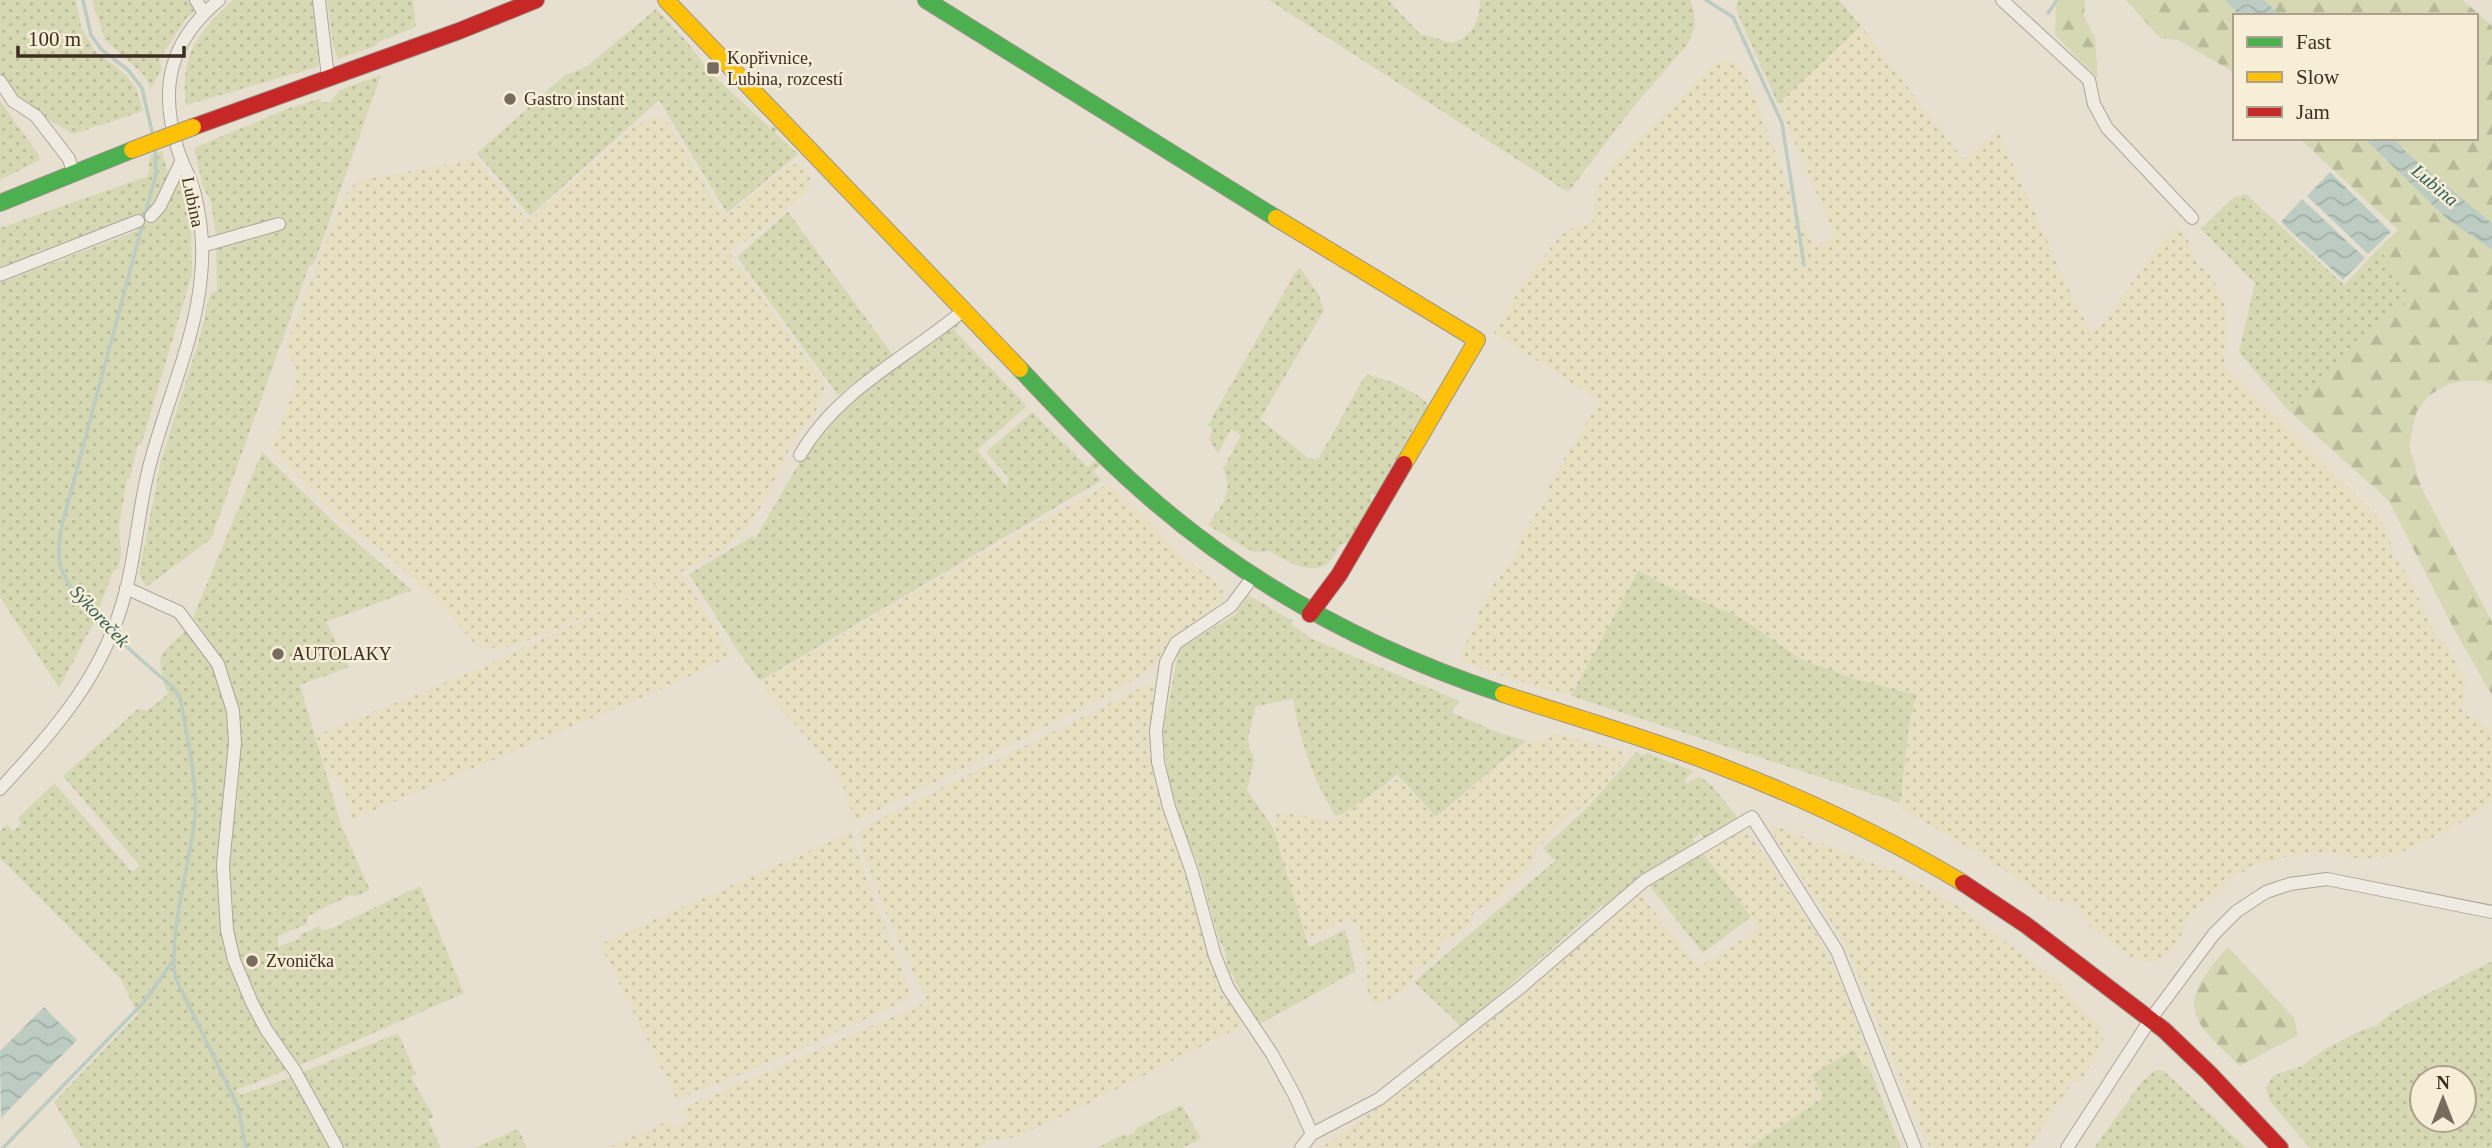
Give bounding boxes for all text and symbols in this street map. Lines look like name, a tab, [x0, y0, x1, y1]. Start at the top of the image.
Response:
scale bar	[18, 14, 184, 58]
legend	[2233, 14, 2478, 140]
text: 100 m	[28, 27, 81, 51]
text: Fast	[2296, 30, 2331, 54]
place label: Kopřivnice, Lubina, rozcestí	[727, 48, 843, 89]
marker: Kopřivnice, Lubina, rozcestí	[705, 60, 721, 76]
text: Slow	[2296, 65, 2340, 89]
place label: Gastro instant	[524, 89, 625, 109]
marker: Gastro instant	[502, 91, 518, 107]
text: Jam	[2296, 100, 2330, 124]
water label: Lubina	[2407, 159, 2462, 210]
street label: Lubina	[178, 175, 208, 229]
water label: Sýkoreček	[66, 581, 134, 651]
place label: AUTOLAKY	[292, 644, 392, 664]
marker: AUTOLAKY	[270, 646, 286, 662]
place label: Zvonička	[266, 951, 334, 971]
marker: Zvonička	[244, 953, 260, 969]
north arrow	[2408, 1064, 2478, 1134]
text: N	[2436, 1072, 2450, 1093]

